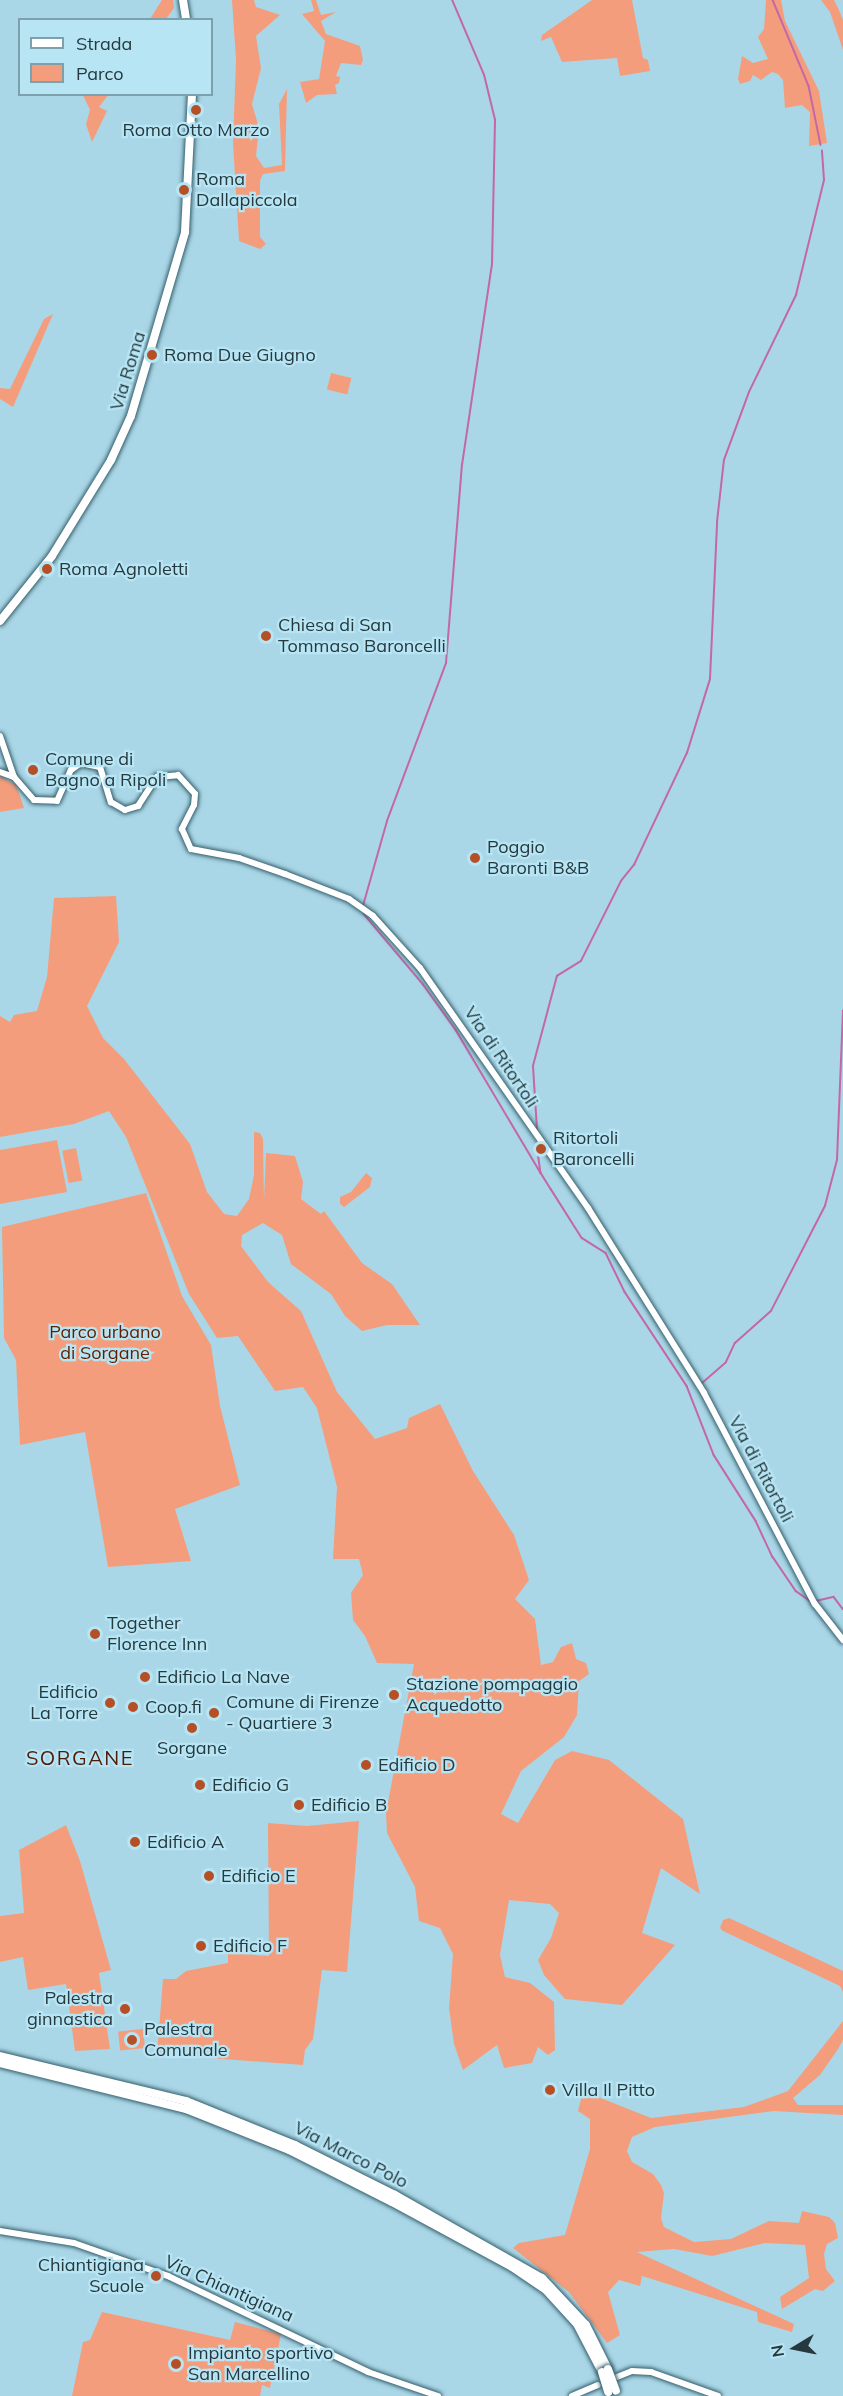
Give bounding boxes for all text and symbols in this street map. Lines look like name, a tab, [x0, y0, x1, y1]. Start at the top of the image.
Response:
legend	[18, 18, 213, 96]
text: Strada	[76, 32, 132, 55]
text: Parco	[76, 62, 124, 85]
marker: Roma Otto Marzo	[189, 103, 203, 117]
place label: Roma Otto Marzo	[122, 119, 270, 141]
place label: Roma Dallapiccola	[196, 169, 298, 212]
marker: Roma Dallapiccola	[177, 183, 191, 197]
street label: Via Roma	[106, 329, 150, 413]
place label: Roma Due Giugno	[164, 344, 316, 366]
marker: Roma Due Giugno	[145, 348, 159, 362]
place label: Roma Agnoletti	[59, 558, 188, 580]
marker: Roma Agnoletti	[40, 562, 54, 576]
place label: Chiesa di San Tommaso Baroncelli	[278, 615, 446, 658]
marker: Chiesa di San Tommaso Baroncelli	[259, 629, 273, 643]
place label: Comune di Bagno a Ripoli	[45, 749, 166, 792]
marker: Comune di Bagno a Ripoli	[26, 763, 40, 777]
place label: Poggio Baronti B&B	[487, 837, 589, 880]
marker: Poggio Baronti B&B	[468, 851, 482, 865]
street label: Via di Ritortoli	[459, 1002, 543, 1112]
place label: Ritortoli Baroncelli	[553, 1128, 635, 1170]
marker: Ritortoli Baroncelli	[534, 1142, 548, 1156]
park label: Parco urbano di Sorgane	[49, 1322, 161, 1364]
street label: Via di Ritortoli	[724, 1412, 798, 1526]
place label: Together Florence Inn	[107, 1613, 207, 1656]
marker: Together Florence Inn	[88, 1627, 102, 1641]
place label: Edificio La Nave	[157, 1666, 290, 1688]
marker: Edificio La Nave	[138, 1670, 152, 1684]
place label: Stazione pompaggio Acquedotto	[406, 1674, 578, 1716]
place label: Edificio La Torre	[30, 1682, 98, 1724]
marker: Stazione pompaggio Acquedotto	[387, 1688, 401, 1702]
place label: Comune di Firenze - Quartiere 3	[226, 1692, 379, 1734]
marker: Edificio La Torre	[103, 1696, 117, 1710]
place label: Coop.fi	[145, 1696, 202, 1718]
marker: Coop.fi	[126, 1700, 140, 1714]
marker: Comune di Firenze - Quartiere 3	[207, 1706, 221, 1720]
marker: Sorgane	[185, 1721, 199, 1735]
place label: Sorgane	[157, 1737, 227, 1759]
district label: SORGANE	[26, 1745, 134, 1769]
place label: Edificio D	[378, 1754, 456, 1776]
marker: Edificio D	[359, 1758, 373, 1772]
place label: Edificio G	[212, 1774, 289, 1796]
marker: Edificio G	[193, 1778, 207, 1792]
place label: Edificio B	[311, 1794, 387, 1816]
marker: Edificio B	[292, 1798, 306, 1812]
place label: Edificio A	[147, 1831, 224, 1853]
marker: Edificio A	[128, 1835, 142, 1849]
place label: Edificio E	[221, 1865, 296, 1887]
marker: Edificio E	[202, 1869, 216, 1883]
place label: Edificio F	[213, 1935, 287, 1957]
marker: Edificio F	[194, 1939, 208, 1953]
place label: Palestra ginnastica	[27, 1988, 113, 2030]
marker: Palestra ginnastica	[118, 2002, 132, 2016]
place label: Palestra Comunale	[144, 2019, 228, 2062]
marker: Palestra Comunale	[125, 2033, 139, 2047]
place label: Villa Il Pitto	[562, 2079, 655, 2101]
marker: Villa Il Pitto	[543, 2083, 557, 2097]
street label: Via Marco Polo	[290, 2117, 412, 2193]
street label: Via Chiantigiana	[161, 2251, 297, 2327]
place label: Chiantigiana Scuole	[38, 2255, 144, 2298]
marker: Chiantigiana Scuole	[149, 2269, 163, 2283]
north arrow	[765, 2318, 825, 2378]
place label: Impianto sportivo San Marcellino	[188, 2343, 333, 2386]
text: N	[766, 2343, 788, 2359]
marker: Impianto sportivo San Marcellino	[169, 2357, 183, 2371]

